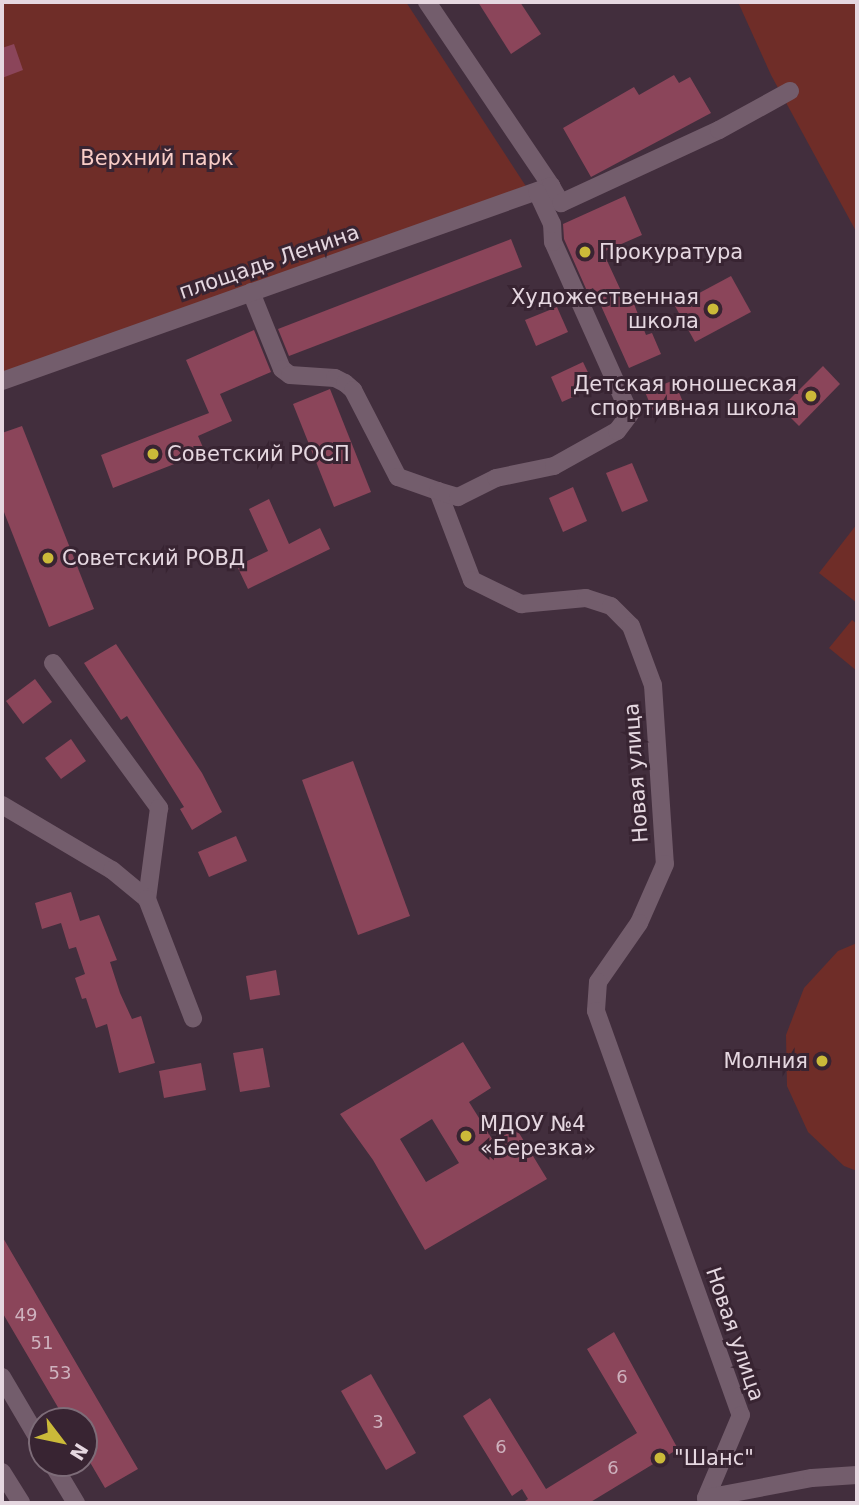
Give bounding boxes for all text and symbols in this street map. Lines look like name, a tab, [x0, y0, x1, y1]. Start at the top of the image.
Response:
park label: Верхний парк	[80, 145, 234, 171]
street label: площадь Ленина	[176, 219, 362, 305]
place label: Прокуратура	[599, 239, 743, 265]
marker: Прокуратура	[577, 244, 593, 260]
place label: Художественная школа	[511, 284, 699, 334]
marker: Художественная школа	[705, 301, 721, 317]
place label: Детская юношеская спортивная школа	[573, 371, 797, 421]
marker: Детская юношеская спортивная школа	[803, 388, 819, 404]
place label: Советский РОСП	[167, 441, 350, 467]
marker: Советский РОСП	[145, 446, 161, 462]
place label: Советский РОВД	[62, 545, 245, 571]
marker: Советский РОВД	[40, 550, 56, 566]
street label: Новая улица	[619, 702, 653, 844]
place label: Молния	[724, 1048, 808, 1074]
marker: Молния	[814, 1053, 830, 1069]
place label: МДОУ №4 «Березка»	[480, 1111, 596, 1161]
marker: МДОУ №4 «Березка»	[458, 1128, 474, 1144]
street label: Новая улица	[700, 1264, 770, 1404]
house number: 49	[15, 1304, 37, 1326]
house number: 51	[31, 1332, 53, 1354]
house number: 53	[49, 1362, 71, 1384]
house number: 6	[616, 1366, 628, 1388]
north arrow	[28, 1407, 98, 1477]
house number: 3	[372, 1411, 384, 1433]
house number: 6	[495, 1436, 507, 1458]
text: N	[66, 1439, 93, 1465]
place label: "Шанс"	[674, 1445, 754, 1471]
marker: "Шанс"	[652, 1450, 668, 1466]
house number: 6	[607, 1457, 619, 1479]

